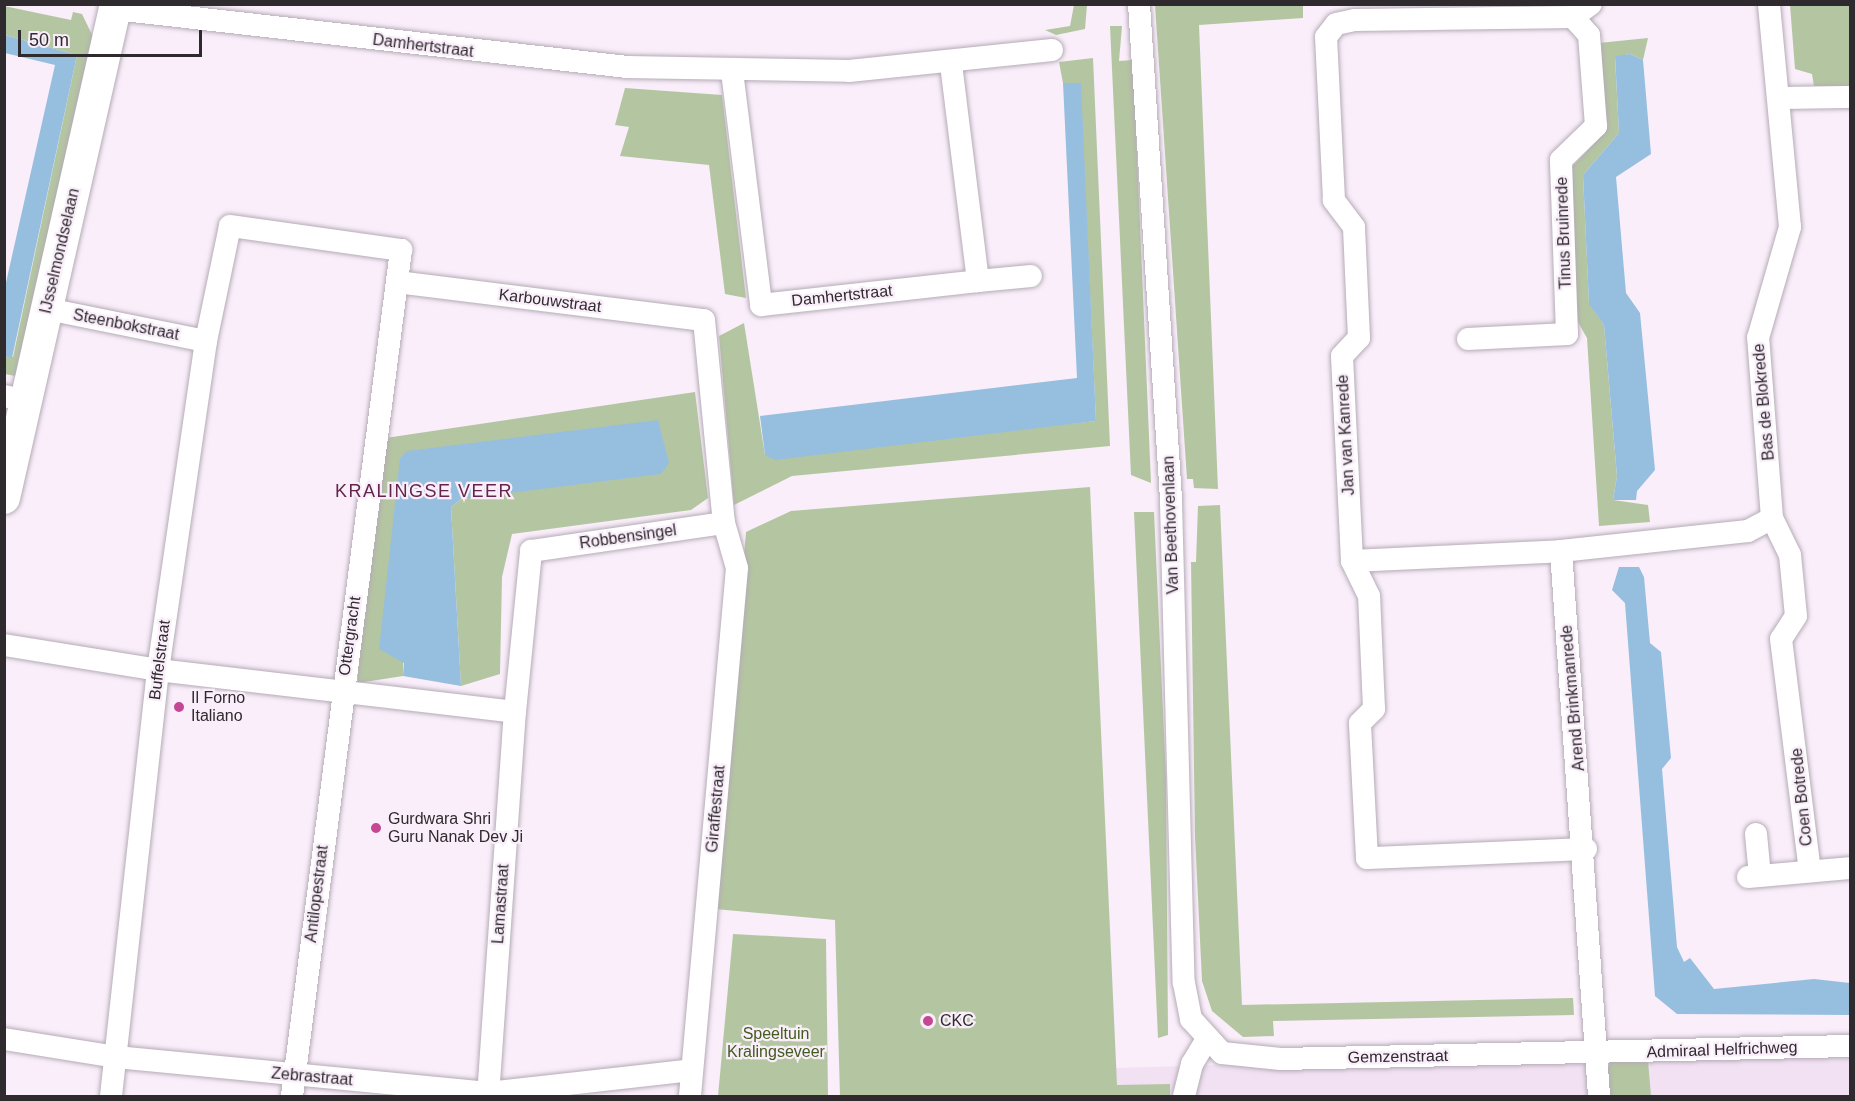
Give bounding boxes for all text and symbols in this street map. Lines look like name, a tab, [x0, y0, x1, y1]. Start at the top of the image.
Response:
scale bar	[21, 18, 206, 56]
text: 50 m	[29, 30, 69, 50]
street label: Damhertstraat	[372, 30, 474, 62]
street label: Tinus Bruinrede	[1552, 177, 1576, 289]
street label: IJsselmondselaan	[36, 186, 84, 316]
street label: Damhertstraat	[791, 281, 893, 311]
street label: Karbouwstraat	[498, 285, 602, 317]
street label: Steenbokstraat	[71, 305, 181, 345]
street label: Bas de Blokrede	[1749, 343, 1779, 461]
street label: Jan van Kanrede	[1333, 374, 1359, 496]
street label: Van Beethovenlaan	[1159, 455, 1183, 595]
district label: KRALINGSE VEER	[335, 480, 513, 502]
street label: Robbensingel	[578, 521, 678, 553]
street label: Ottergracht	[335, 595, 365, 677]
street label: Buffelstraat	[146, 619, 174, 701]
street label: Arend Brinkmanrede	[1557, 624, 1589, 772]
place label: Il Forno Italiano	[191, 688, 245, 726]
marker: Il Forno Italiano	[172, 700, 186, 714]
street label: Coen Botrede	[1787, 747, 1817, 847]
street label: Giraffestraat	[703, 764, 729, 854]
place label: Gurdwara Shri Guru Nanak Dev Ji	[388, 809, 523, 847]
marker: Gurdwara Shri Guru Nanak Dev Ji	[369, 821, 383, 835]
street label: Antilopestraat	[302, 844, 332, 944]
street label: Lamastraat	[489, 863, 513, 945]
place label: CKC	[940, 1011, 974, 1031]
marker: CKC	[921, 1014, 935, 1028]
park label: Speeltuin Kralingseveer	[727, 1024, 825, 1062]
street label: Admiraal Helfrichweg	[1646, 1038, 1798, 1062]
street label: Gemzenstraat	[1348, 1047, 1448, 1067]
street label: Zebrastraat	[270, 1064, 354, 1090]

